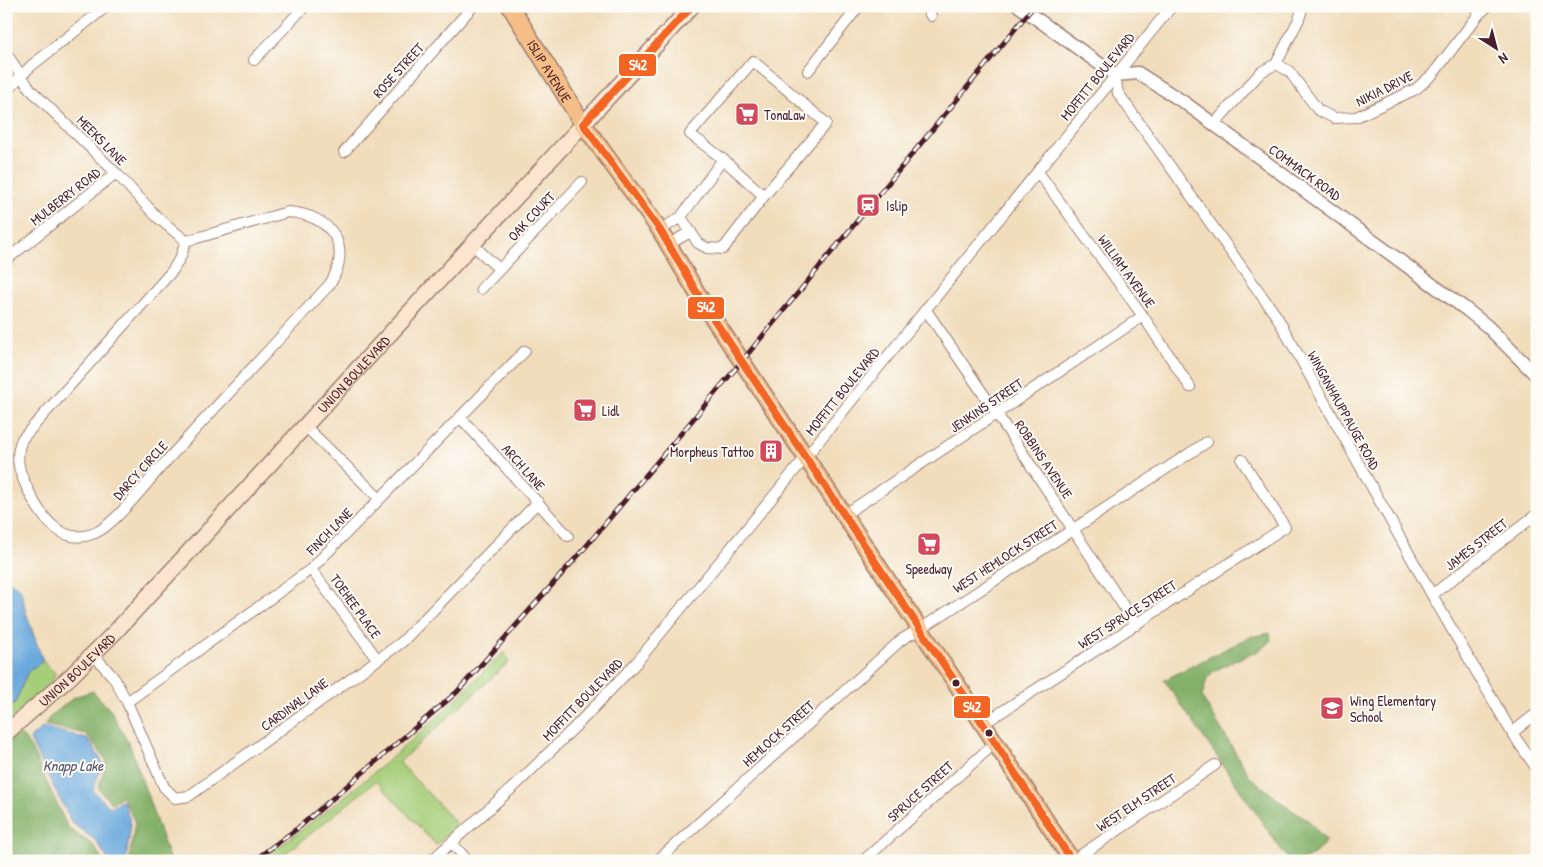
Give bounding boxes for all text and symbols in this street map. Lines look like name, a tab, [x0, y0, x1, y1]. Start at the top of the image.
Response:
north arrow	[1470, 22, 1520, 72]
street label: MOFFITT BOULEVARD	[1056, 28, 1139, 124]
street label: ISLIP AVENUE	[523, 36, 577, 106]
street label: ROSE STREET	[368, 38, 428, 102]
text: N	[1495, 49, 1513, 69]
line badge: S42	[618, 53, 657, 77]
text: S42	[629, 55, 648, 74]
street label: NIKIA DRIVE	[1352, 66, 1416, 110]
supermarket icon: TonaLaw	[734, 101, 760, 127]
place label: TonaLaw	[764, 105, 806, 124]
street label: MEEKS LANE	[73, 111, 131, 169]
street label: COMMACK ROAD	[1265, 139, 1345, 205]
street label: MULBERRY ROAD	[26, 162, 104, 229]
street label: OAK COURT	[503, 187, 559, 245]
station icon: Islip	[855, 192, 881, 218]
place label: Islip	[886, 196, 908, 216]
street label: WILLIAM AVENUE	[1094, 231, 1160, 311]
line badge: S42	[687, 296, 725, 320]
text: S42	[697, 297, 716, 316]
street label: UNION BOULEVARD	[313, 331, 394, 416]
street label: MOFFITT BOULEVARD	[801, 343, 884, 439]
street label: WINGANHAUPPAUGE ROAD	[1303, 347, 1385, 473]
street label: JENKINS STREET	[946, 373, 1027, 437]
supermarket icon: Lidl	[572, 397, 598, 423]
place label: Lidl	[602, 401, 620, 420]
street label: ROBBINS AVENUE	[1011, 416, 1077, 502]
street label: DARCY CIRCLE	[108, 436, 172, 504]
building icon: Morpheus Tattoo	[758, 438, 784, 464]
street label: ARCH LANE	[498, 440, 550, 494]
place label: Morpheus Tattoo	[670, 442, 754, 462]
street label: FINCH LANE	[301, 503, 356, 560]
street label: JAMES STREET	[1441, 513, 1512, 574]
street label: WEST HEMLOCK STREET	[949, 515, 1062, 597]
supermarket icon: Speedway	[916, 531, 942, 557]
place label: Speedway	[906, 559, 953, 579]
street label: TOEHEE PLACE	[326, 570, 386, 642]
street label: WEST SPRUCE STREET	[1074, 575, 1180, 653]
street label: UNION BOULEVARD	[34, 628, 119, 710]
street label: MOFFITT BOULEVARD	[538, 653, 627, 744]
street label: CARDINAL LANE	[256, 673, 332, 735]
unlabelled marker	[951, 678, 961, 688]
place label: Wing Elementary School	[1350, 691, 1436, 726]
street label: HEMLOCK STREET	[738, 695, 818, 770]
line badge: S42	[953, 695, 991, 719]
school or university icon: Wing Elementary School	[1319, 695, 1345, 721]
text: S42	[963, 697, 982, 716]
unlabelled marker	[984, 728, 994, 738]
water label: Knapp Lake	[43, 755, 104, 776]
street label: SPRUCE STREET	[883, 756, 957, 826]
street label: WEST ELM STREET	[1092, 768, 1180, 836]

